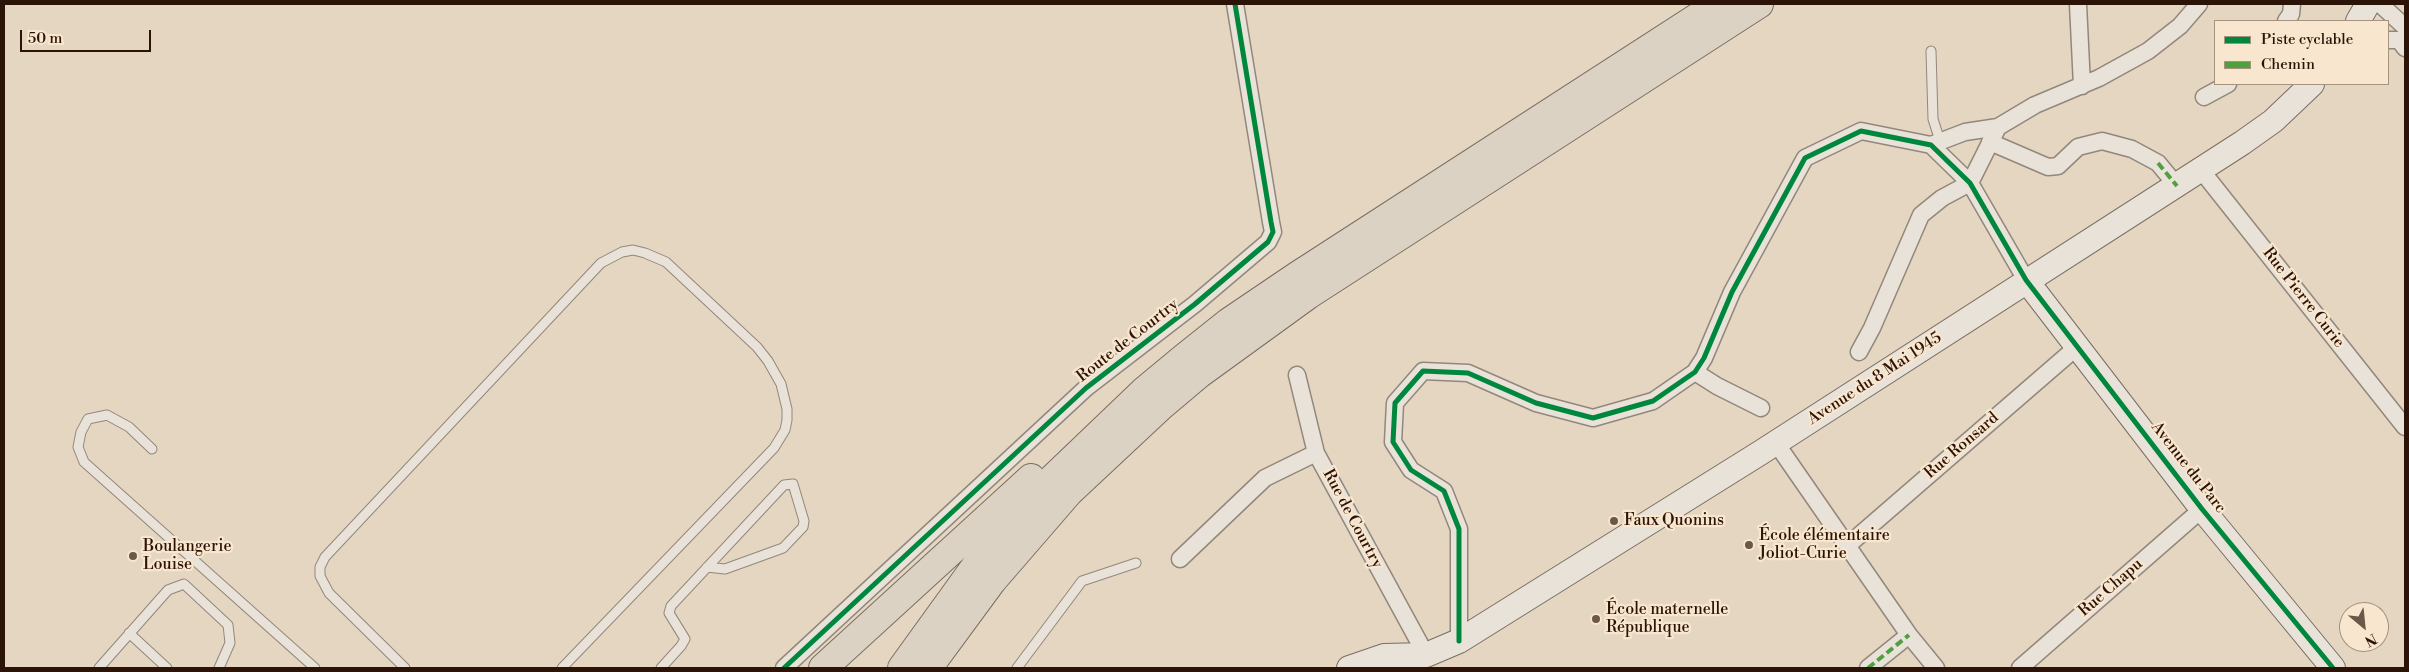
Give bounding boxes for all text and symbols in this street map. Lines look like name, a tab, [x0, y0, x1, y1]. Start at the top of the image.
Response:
scale bar	[22, 20, 154, 52]
legend	[2214, 20, 2389, 85]
text: 50 m	[28, 29, 62, 48]
text: Piste cyclable	[2261, 30, 2353, 49]
text: Chemin	[2261, 55, 2315, 74]
street label: Rue Pierre Curie	[2258, 244, 2348, 352]
street label: Route de Courtry	[1073, 295, 1183, 387]
street label: Avenue du 8 Mai 1945	[1804, 329, 1946, 429]
street label: Rue Ronsard	[1921, 409, 2003, 483]
street label: Avenue du Parc	[2146, 419, 2230, 517]
street label: Rue de Courtry	[1318, 466, 1386, 572]
place label: Faux Quonins	[1624, 511, 1724, 531]
marker: Faux Quonins	[1608, 515, 1620, 527]
place label: École élémentaire Joliot-Curie	[1759, 526, 1890, 564]
place label: Boulangerie Louise	[143, 537, 231, 575]
marker: École élémentaire Joliot-Curie	[1743, 539, 1755, 551]
marker: Boulangerie Louise	[127, 550, 139, 562]
street label: Rue Chapu	[2075, 555, 2147, 621]
place label: École maternelle République	[1606, 600, 1728, 638]
north arrow	[2339, 602, 2389, 652]
marker: École maternelle République	[1590, 613, 1602, 625]
text: N	[2361, 629, 2380, 650]

